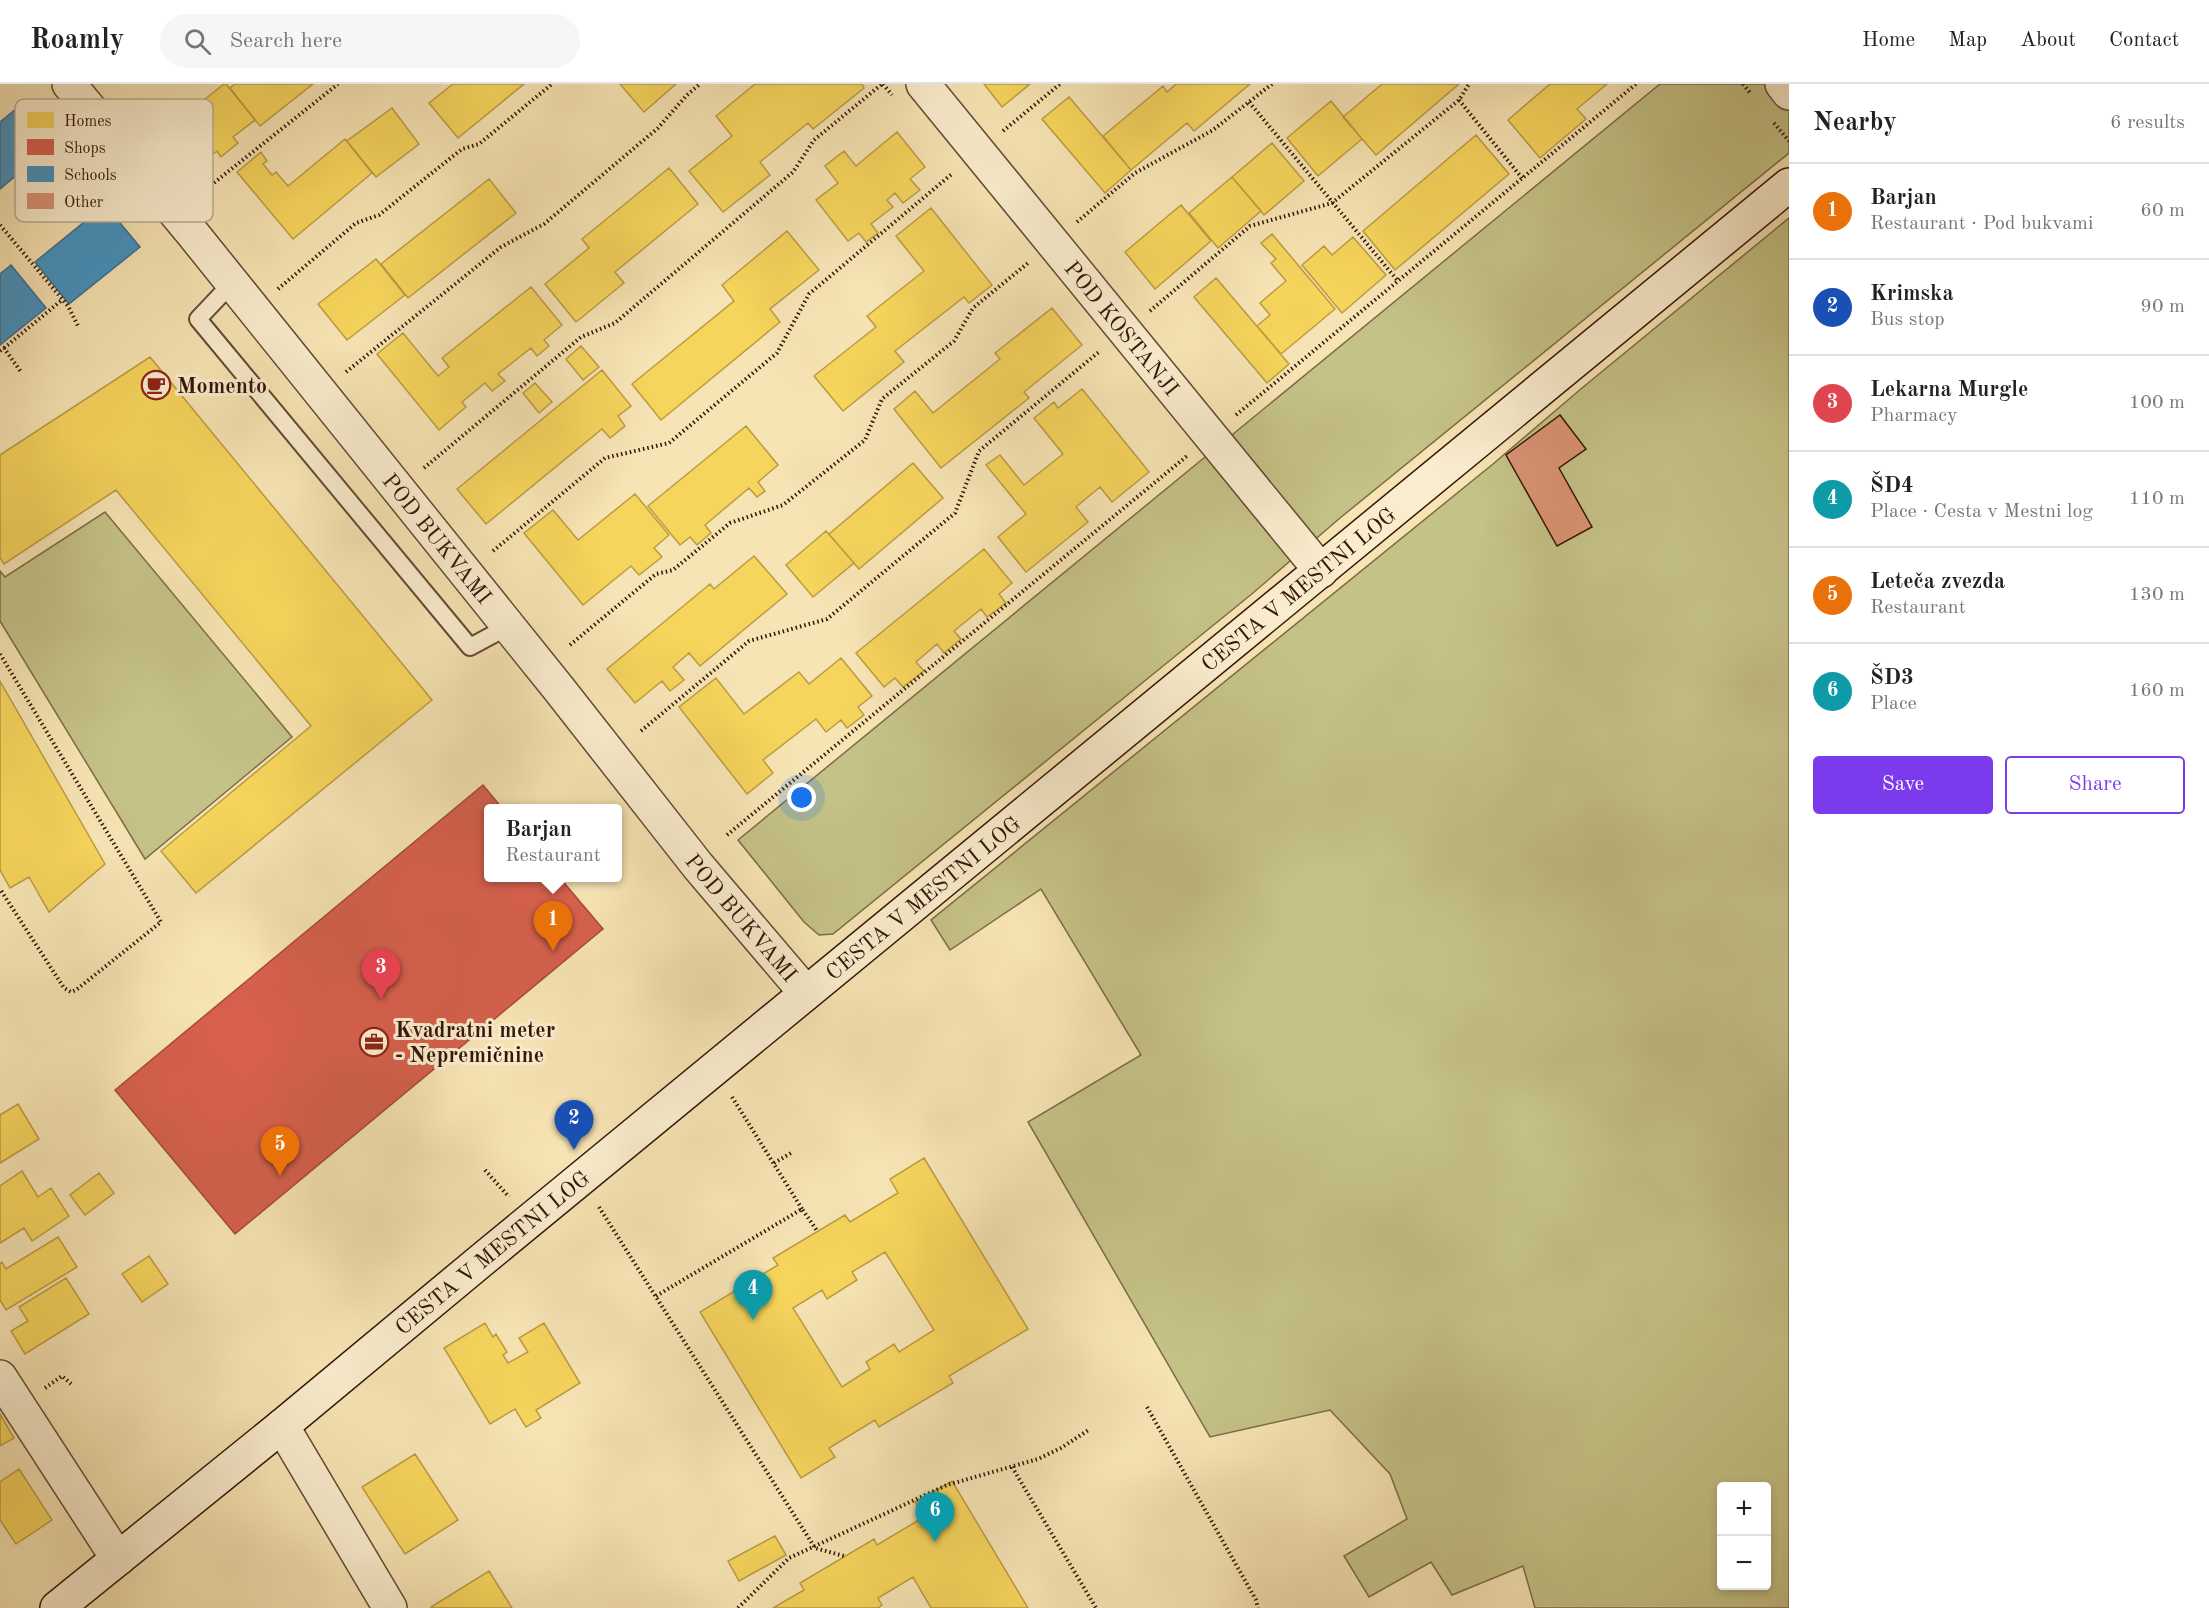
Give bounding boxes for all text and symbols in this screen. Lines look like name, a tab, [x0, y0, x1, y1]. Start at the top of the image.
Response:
search box	[160, 14, 580, 68]
icon: search	[181, 25, 214, 58]
text: Roamly	[30, 27, 124, 55]
text: Search here	[229, 30, 342, 52]
text: Home	[1862, 30, 1915, 51]
text: Map	[1948, 30, 1987, 51]
text: About	[2020, 30, 2076, 51]
text: Contact	[2109, 30, 2179, 51]
legend	[15, 99, 213, 222]
text: Nearby	[1813, 110, 1897, 136]
text: 6 results	[2110, 113, 2185, 133]
text: Homes	[64, 114, 112, 130]
text: Shops	[64, 141, 106, 157]
text: Schools	[64, 168, 117, 184]
text: Barjan	[1870, 187, 1937, 209]
text: Other	[64, 195, 104, 211]
text: 1	[1827, 201, 1838, 221]
text: 60 m	[2140, 201, 2185, 221]
text: Restaurant · Pod bukvami	[1870, 214, 2093, 234]
street label: POD KOSTANJI	[1059, 258, 1182, 401]
text: Krimska	[1870, 283, 1954, 305]
text: 2	[1827, 297, 1838, 317]
text: 90 m	[2140, 297, 2185, 317]
text: Bus stop	[1870, 310, 1945, 330]
cafe icon: Momento	[140, 369, 172, 401]
place label: Momento	[177, 376, 267, 398]
text: Lekarna Murgle	[1870, 379, 2028, 401]
text: 3	[1827, 393, 1838, 413]
text: 100 m	[2129, 393, 2185, 413]
text: Pharmacy	[1870, 406, 1958, 426]
street label: POD BUKVAMI	[377, 470, 495, 609]
text: ŠD4	[1870, 475, 1914, 497]
text: 4	[1827, 489, 1838, 509]
text: 110 m	[2129, 489, 2185, 509]
text: Place · Cesta v Mestni log	[1870, 502, 2093, 522]
street label: CESTA V MESTNI LOG	[1198, 504, 1401, 676]
text: Leteča zvezda	[1870, 571, 2005, 593]
text: 5	[1827, 585, 1838, 605]
text: 130 m	[2129, 585, 2185, 605]
text: Restaurant	[1870, 598, 1966, 618]
text: ŠD3	[1870, 667, 1914, 689]
text: 6	[1827, 681, 1838, 701]
text: 160 m	[2129, 681, 2185, 701]
text: Place	[1870, 694, 1917, 714]
button: Save	[1813, 756, 1993, 814]
button: Share	[2005, 756, 2185, 814]
your location	[787, 783, 816, 812]
popup	[484, 804, 622, 882]
street label: CESTA V MESTNI LOG	[823, 813, 1025, 985]
text: Barjan	[505, 819, 572, 841]
text: Restaurant	[505, 846, 601, 866]
street label: POD BUKVAMI	[680, 851, 800, 987]
pin: 1	[534, 902, 572, 951]
pin: 3	[362, 950, 400, 999]
place label: Kvadratni meter - Nepremičnine	[395, 1020, 555, 1067]
office icon: Kvadratni meter - Nepremičnine	[358, 1026, 390, 1058]
pin: 2	[554, 1100, 594, 1150]
pin: 5	[260, 1126, 300, 1176]
street label: CESTA V MESTNI LOG	[392, 1167, 594, 1340]
pin: 4	[734, 1270, 772, 1320]
map controls	[1717, 1482, 1771, 1590]
button: +	[1717, 1482, 1771, 1536]
pin: 6	[916, 1492, 954, 1542]
button: −	[1717, 1536, 1771, 1590]

